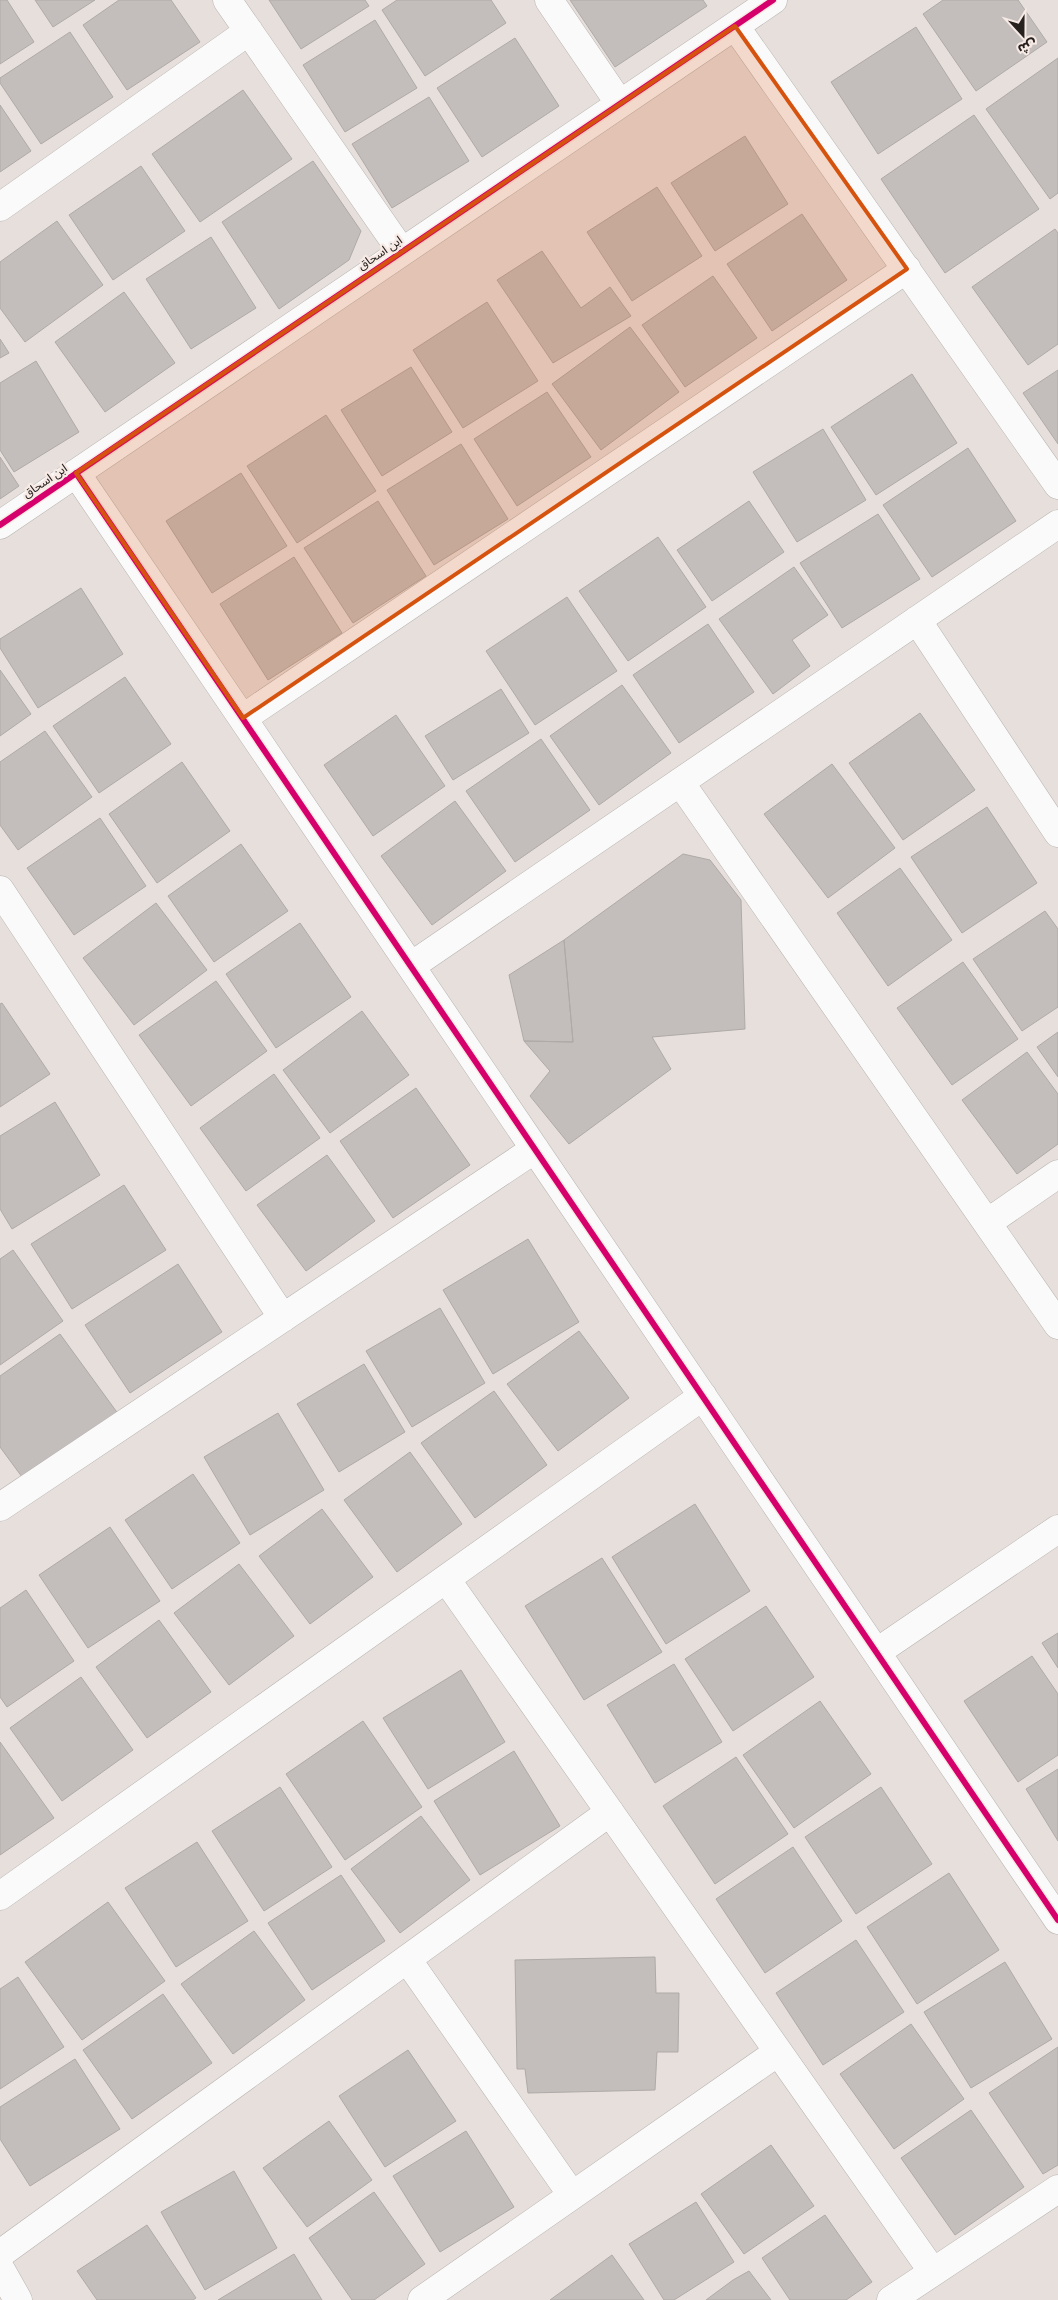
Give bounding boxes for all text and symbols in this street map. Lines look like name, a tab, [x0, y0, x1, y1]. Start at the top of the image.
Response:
north arrow	[998, 10, 1048, 60]
text: ش	[1015, 34, 1039, 57]
street label: ابن اسحاق	[355, 233, 406, 275]
street label: ابن اسحاق	[20, 461, 71, 503]

